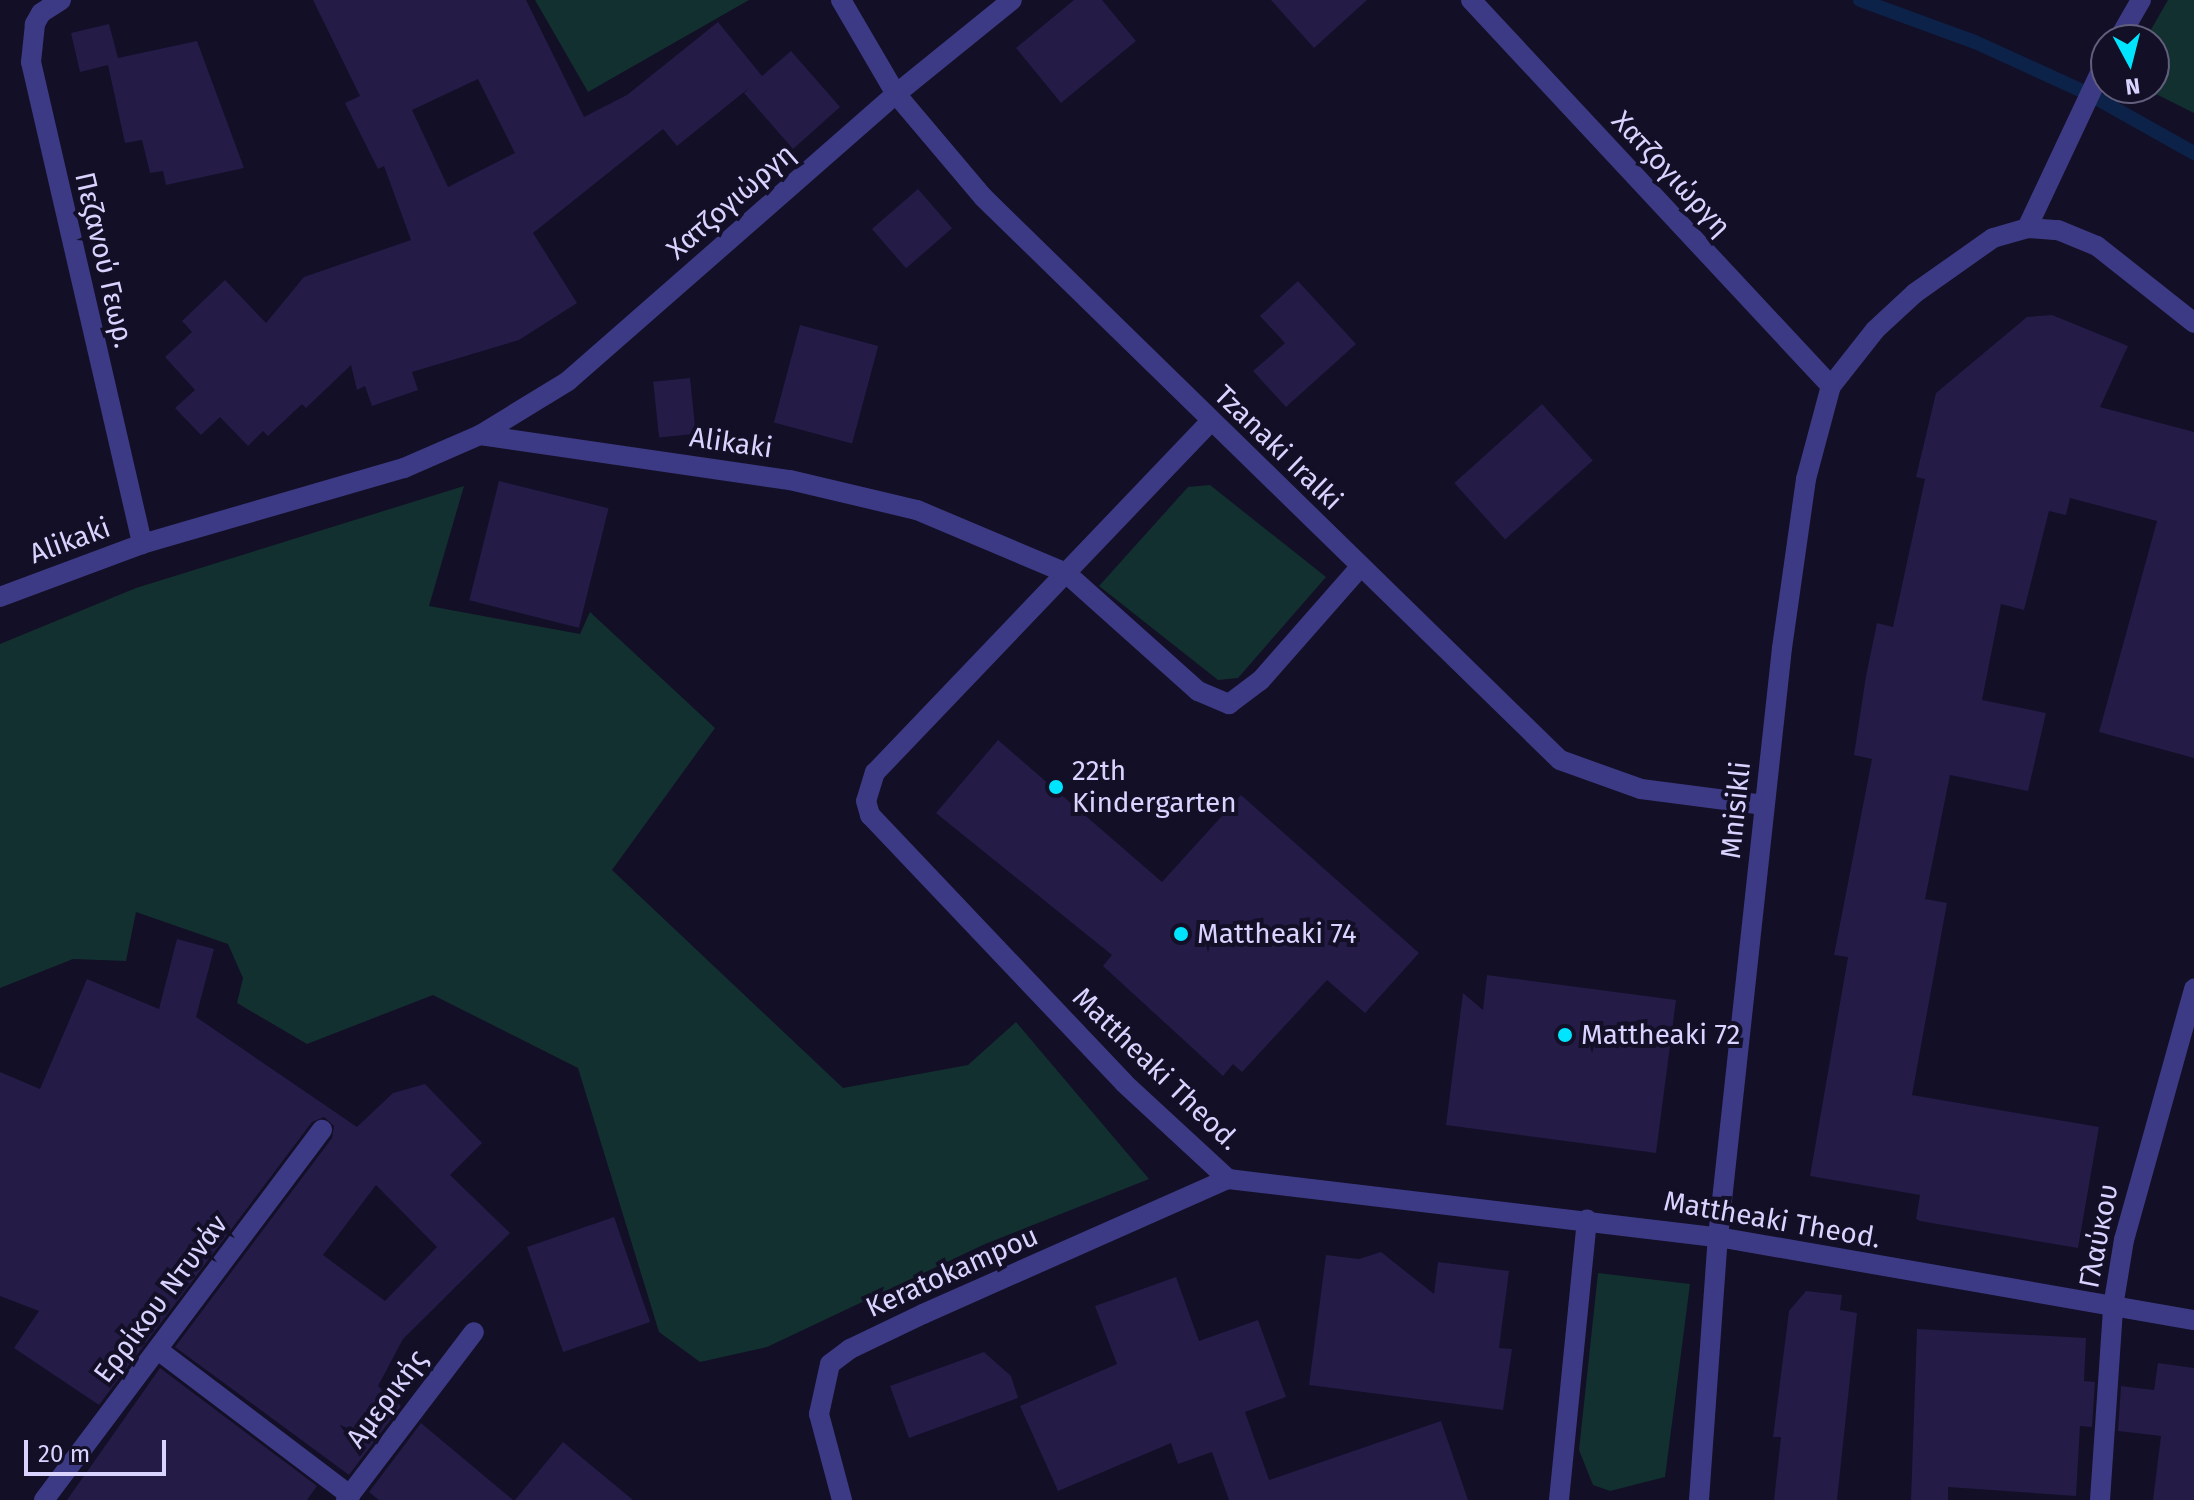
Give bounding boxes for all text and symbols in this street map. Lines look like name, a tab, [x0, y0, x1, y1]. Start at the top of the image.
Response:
north arrow	[2090, 24, 2170, 104]
text: N	[2124, 72, 2142, 101]
street label: Χατζογιώργη	[1605, 105, 1737, 243]
street label: Χατζογιώργη	[660, 137, 802, 267]
street label: Πεζανού Γεωρ.	[67, 169, 141, 351]
street label: Tzanaki Iralki	[1207, 379, 1349, 517]
street label: Alikaki	[687, 421, 775, 465]
street label: Alikaki	[25, 511, 115, 571]
place label: 22th Kindergarten	[1072, 754, 1237, 820]
street label: Mnisikli	[1714, 760, 1758, 860]
marker: 22th Kindergarten	[1047, 778, 1065, 796]
place label: Mattheaki 74	[1197, 917, 1357, 951]
marker: Mattheaki 74	[1172, 925, 1190, 943]
street label: Mattheaki Theod.	[1065, 981, 1247, 1157]
place label: Mattheaki 72	[1581, 1018, 1740, 1052]
marker: Mattheaki 72	[1556, 1026, 1574, 1044]
street label: Γλαύκου	[2072, 1181, 2126, 1291]
street label: Mattheaki Theod.	[1661, 1184, 1883, 1256]
street label: Ερρίκου Ντυνάν	[87, 1209, 235, 1389]
street label: Keratokampou	[861, 1219, 1043, 1325]
street label: Αμερικής	[339, 1343, 435, 1455]
scale bar	[28, 1424, 170, 1474]
text: 20 m	[38, 1440, 90, 1468]

